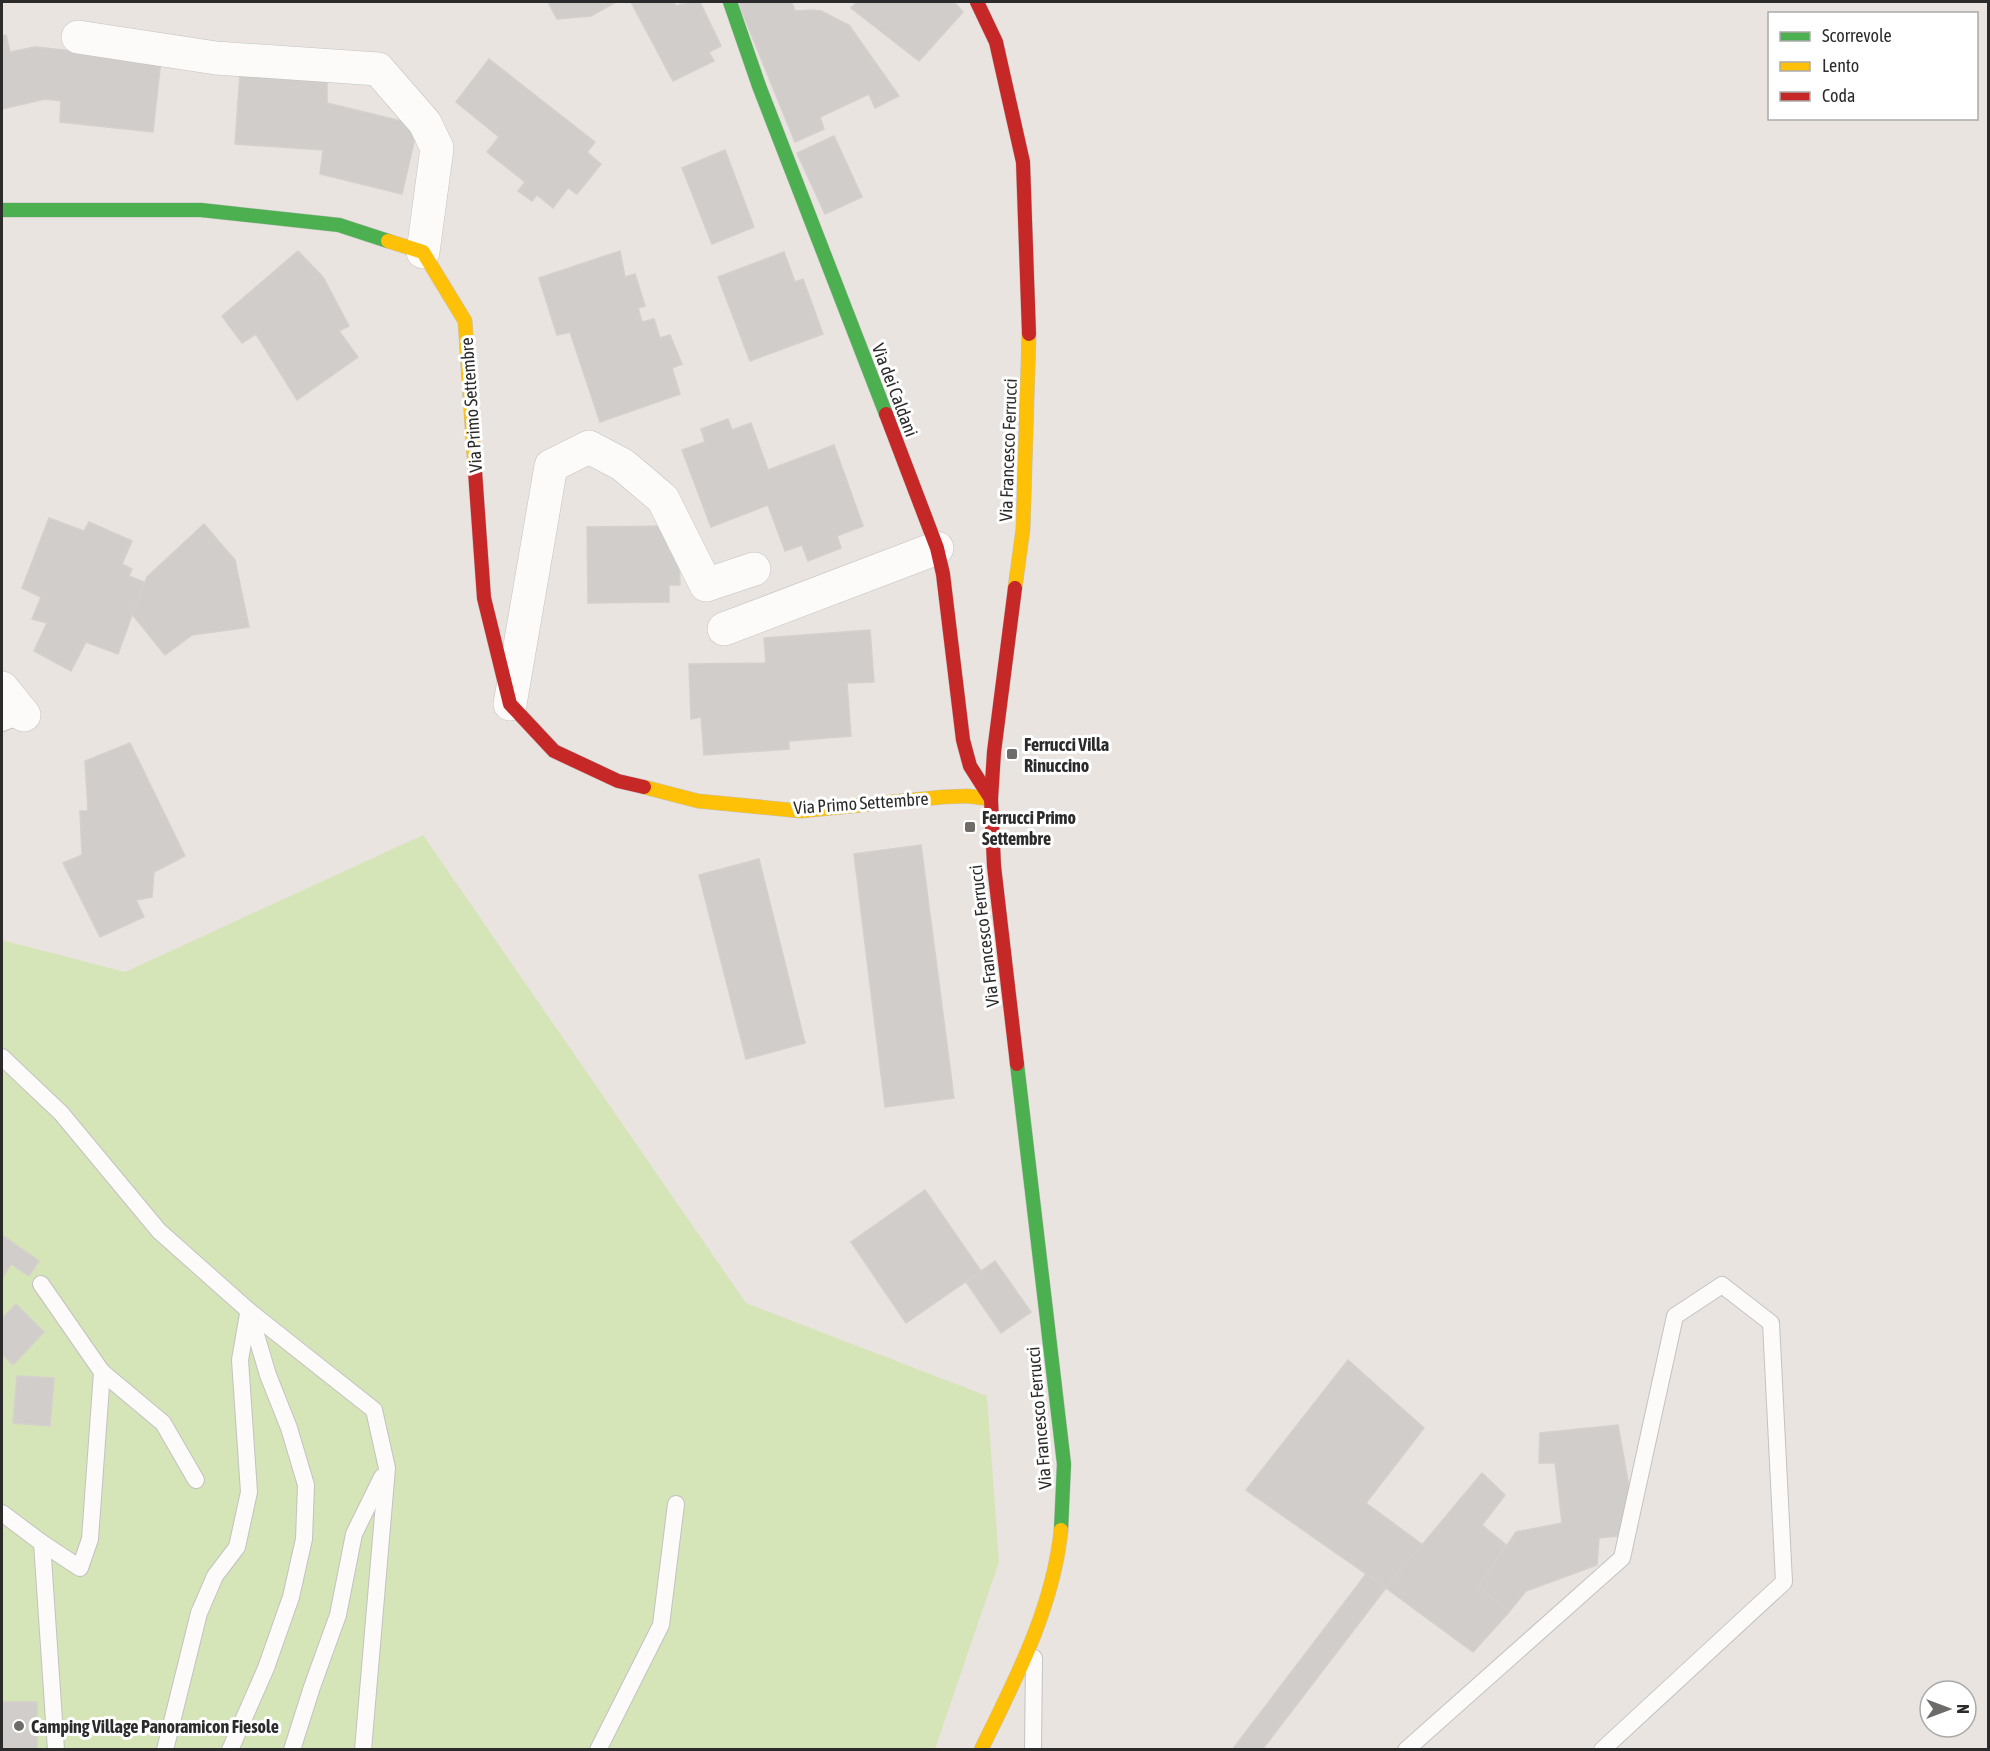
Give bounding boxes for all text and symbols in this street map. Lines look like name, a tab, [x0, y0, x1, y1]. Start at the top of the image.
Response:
legend	[1768, 12, 1978, 120]
text: Scorrevole	[1822, 25, 1892, 46]
text: Lento	[1822, 55, 1859, 76]
text: Coda	[1822, 85, 1855, 106]
street label: Via Primo Settembre	[456, 337, 486, 473]
street label: Via dei Caldani	[868, 341, 922, 439]
street label: Via Francesco Ferrucci	[995, 378, 1021, 522]
place label: Ferrucci Villa Rinuccino	[1024, 734, 1109, 776]
marker: Ferrucci Villa Rinuccino	[1005, 747, 1019, 761]
street label: Via Primo Settembre	[793, 788, 929, 818]
place label: Ferrucci Primo Settembre	[982, 807, 1076, 849]
marker: Ferrucci Primo Settembre	[963, 820, 977, 834]
street label: Via Francesco Ferrucci	[965, 864, 1003, 1008]
street label: Via Francesco Ferrucci	[1022, 1346, 1056, 1490]
north arrow	[1918, 1679, 1978, 1739]
text: N	[1954, 1704, 1972, 1714]
place label: Camping Village Panoramicon Fiesole	[31, 1716, 279, 1737]
marker: Camping Village Panoramicon Fiesole	[12, 1719, 26, 1733]

